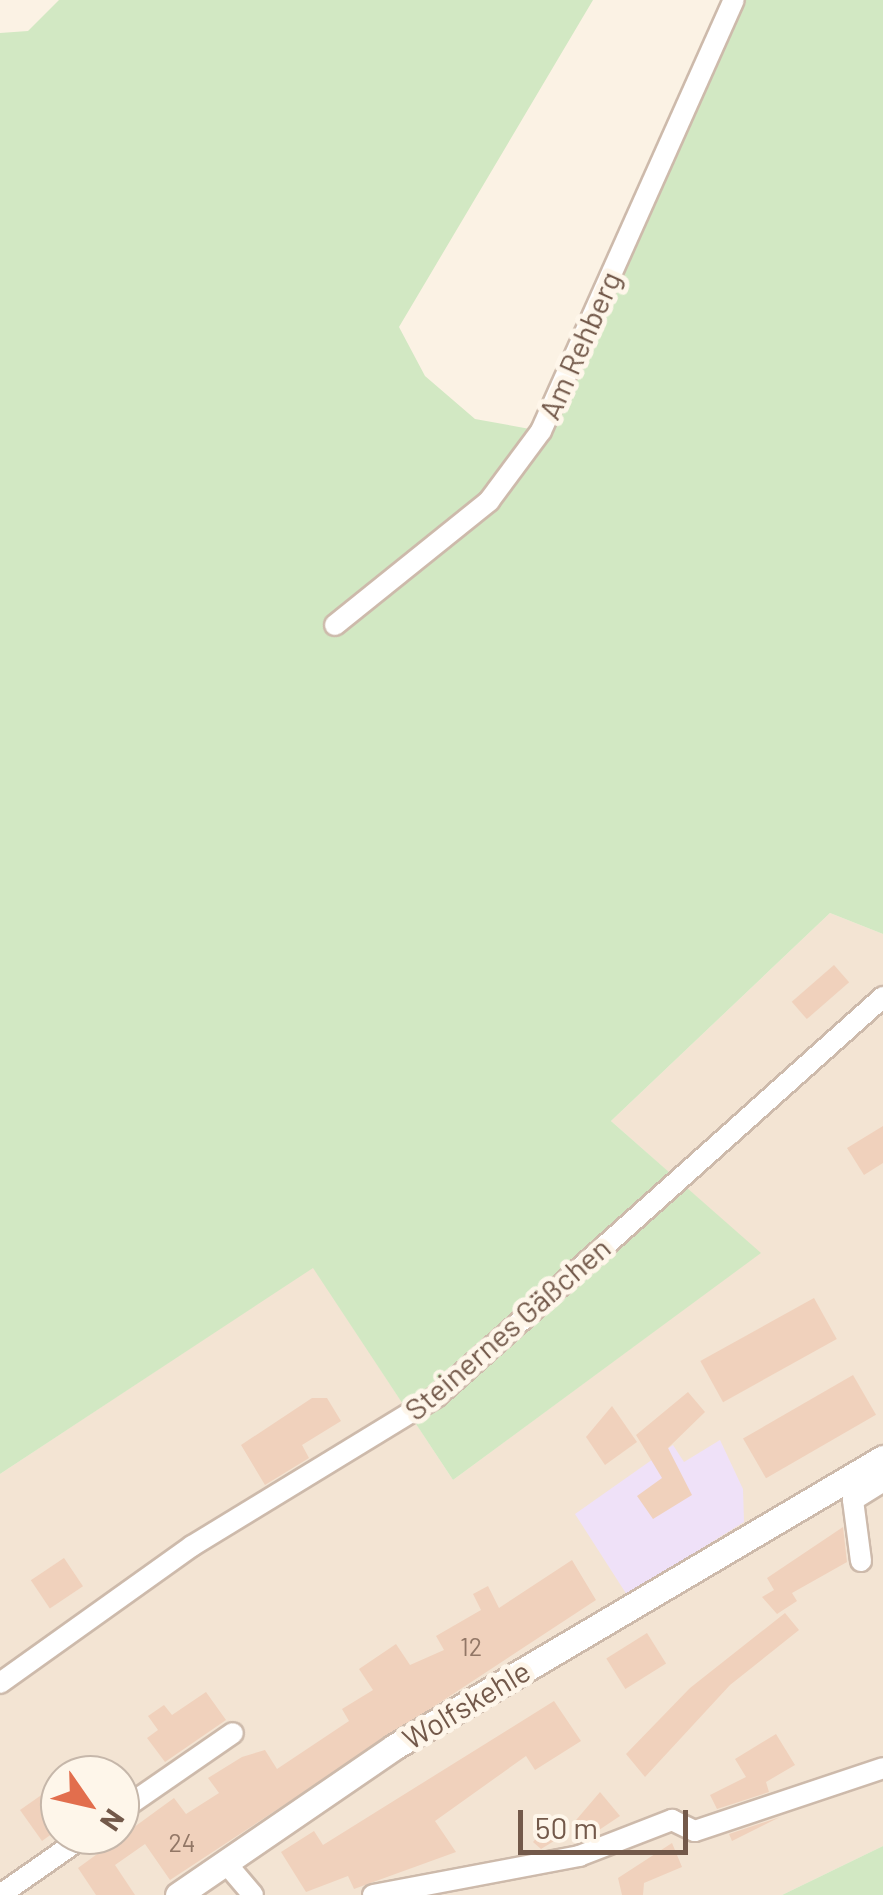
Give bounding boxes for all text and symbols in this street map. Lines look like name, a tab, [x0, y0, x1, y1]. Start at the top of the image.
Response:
street label: Am Rehberg	[530, 265, 628, 425]
street label: Steinernes Gäßchen	[397, 1229, 617, 1427]
house number: 12	[460, 1631, 482, 1661]
street label: Wolfskehle	[396, 1652, 536, 1756]
north arrow	[40, 1755, 140, 1855]
scale bar	[523, 1790, 693, 1852]
text: N	[94, 1803, 133, 1838]
text: 50 m	[535, 1809, 598, 1845]
house number: 24	[168, 1827, 196, 1857]

